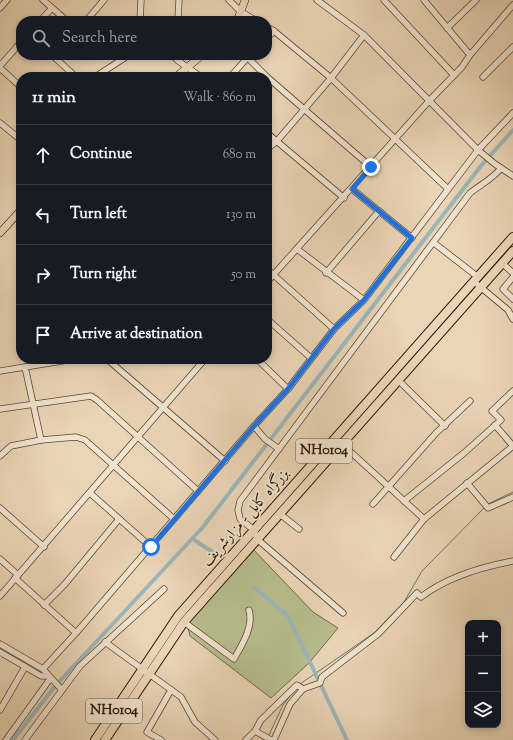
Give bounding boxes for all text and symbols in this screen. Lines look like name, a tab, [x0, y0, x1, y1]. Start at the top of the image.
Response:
search box	[16, 16, 272, 60]
icon: search	[30, 27, 52, 49]
text: Search here	[62, 28, 137, 49]
text: 11 min	[32, 86, 76, 110]
text: Walk · 860 m	[183, 89, 256, 107]
icon: ahead	[32, 144, 54, 166]
text: Continue	[70, 144, 132, 165]
text: 680 m	[223, 146, 256, 164]
route end	[362, 158, 380, 176]
icon: left	[32, 204, 54, 226]
text: Turn left	[70, 204, 127, 225]
text: 130 m	[226, 206, 256, 224]
icon: right	[32, 264, 54, 286]
text: Turn right	[70, 264, 136, 285]
text: 50 m	[231, 266, 256, 284]
icon: arrive	[32, 324, 54, 346]
text: Arrive at destination	[70, 324, 203, 345]
road number: NH0104	[296, 439, 352, 463]
street label: بزرگراه کابل - مزارشریف	[197, 464, 295, 572]
route start	[142, 538, 160, 556]
map controls	[465, 620, 501, 728]
button: +	[465, 620, 501, 656]
button: −	[465, 656, 501, 692]
button: layers	[465, 692, 501, 728]
road number: NH0104	[86, 699, 142, 723]

